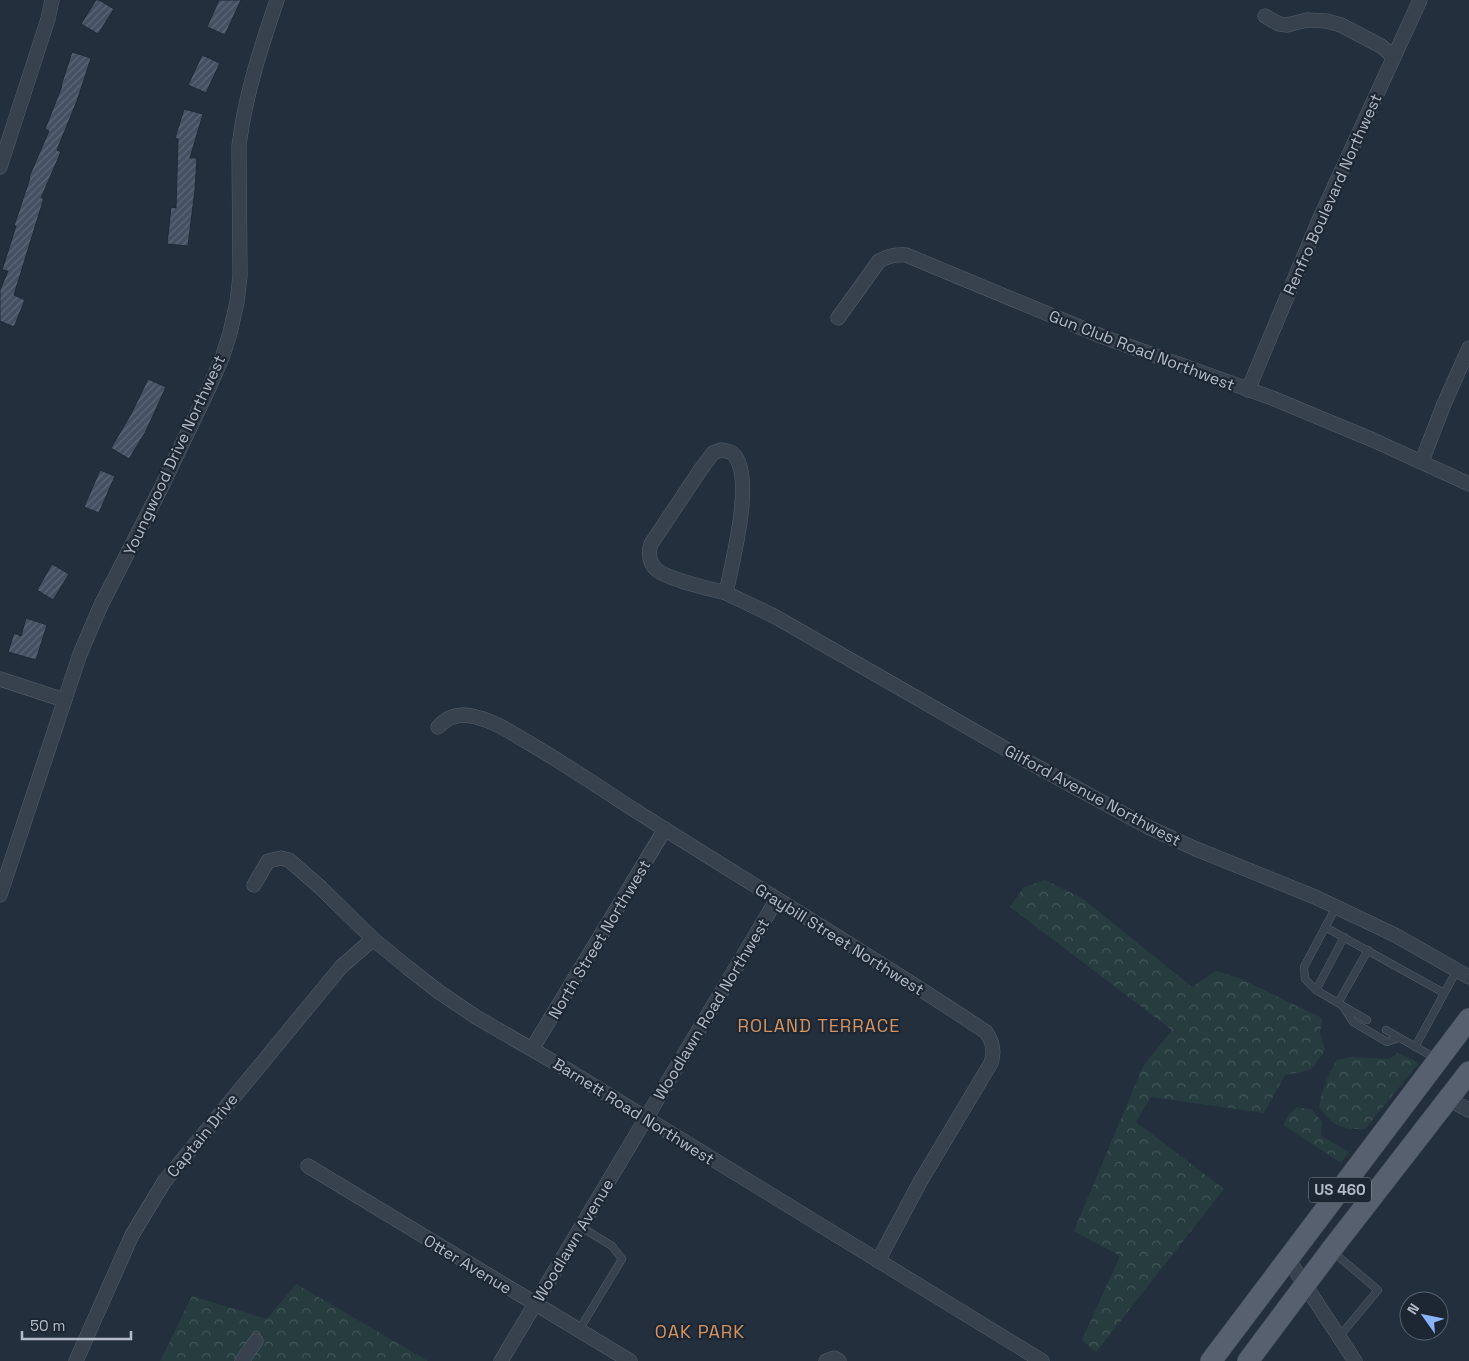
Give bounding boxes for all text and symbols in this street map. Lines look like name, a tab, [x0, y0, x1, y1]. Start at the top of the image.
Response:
street label: Renfro Boulevard Northwest	[1278, 90, 1386, 298]
street label: Gun Club Road Northwest	[1046, 305, 1238, 396]
street label: Youngwood Drive Northwest	[119, 352, 230, 559]
street label: Gilford Avenue Northwest	[1001, 740, 1185, 851]
street label: North Street Northwest	[544, 856, 655, 1023]
street label: Graybill Street Northwest	[751, 879, 928, 1000]
street label: Woodlawn Road Northwest	[649, 915, 774, 1104]
district label: ROLAND TERRACE	[738, 1014, 900, 1037]
street label: Barnett Road Northwest	[549, 1053, 718, 1170]
street label: Captain Drive	[162, 1089, 243, 1182]
street label: Woodlawn Avenue	[528, 1175, 618, 1306]
road number: US 460	[1309, 1178, 1371, 1202]
street label: Otter Avenue	[420, 1230, 516, 1299]
north arrow	[1399, 1291, 1449, 1341]
text: N	[1403, 1300, 1423, 1318]
scale bar	[22, 1308, 131, 1340]
text: 50 m	[30, 1316, 65, 1335]
district label: OAK PARK	[655, 1320, 745, 1343]

